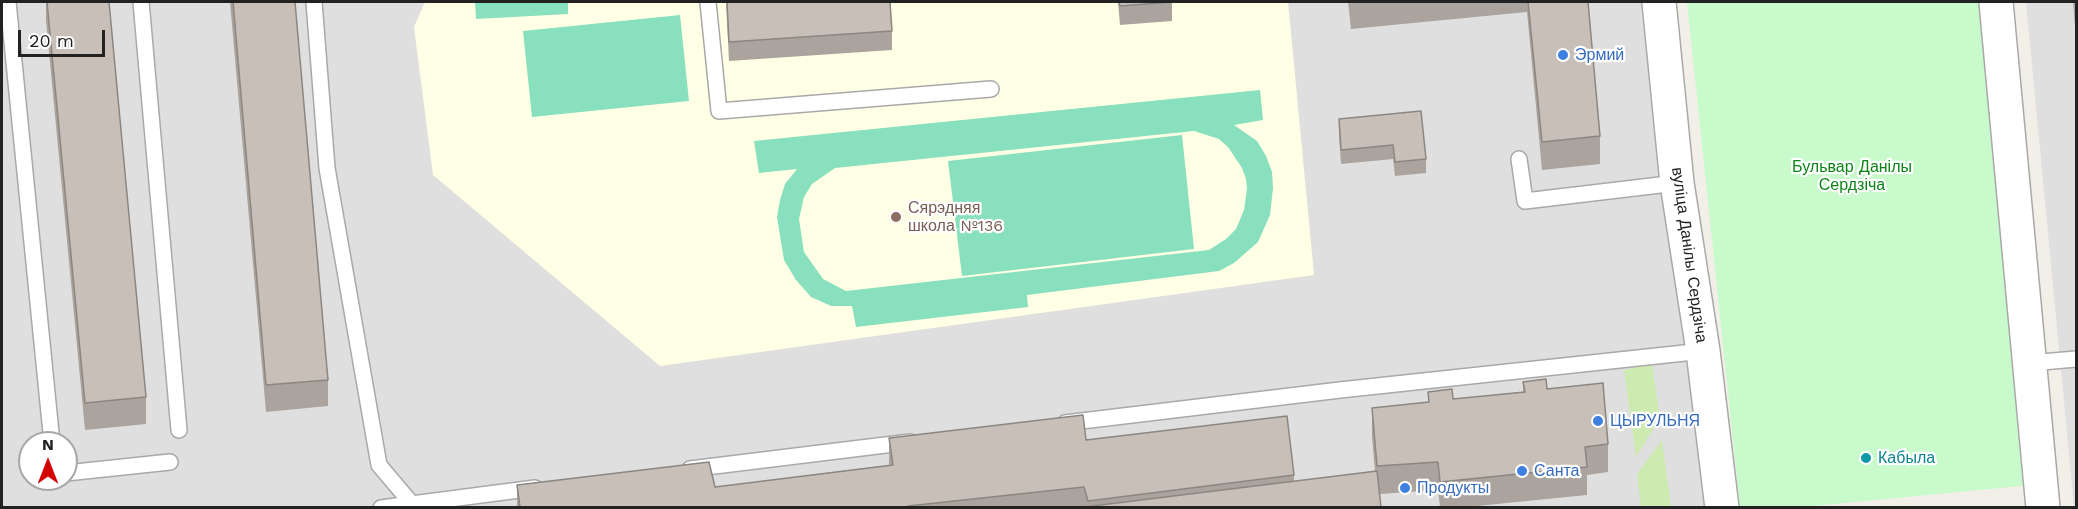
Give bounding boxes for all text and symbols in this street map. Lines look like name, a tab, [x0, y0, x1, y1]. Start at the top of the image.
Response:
scale bar	[21, 18, 108, 56]
text: 20 m	[29, 30, 74, 51]
place label: Эрмий	[1575, 45, 1624, 65]
marker: Эрмий	[1556, 48, 1570, 62]
park label: Бульвар Данілы Сердзіча	[1792, 157, 1912, 195]
street label: вуліца Данілы Сердзіча	[1667, 166, 1711, 344]
place label: Сярэдняя школа №136	[908, 198, 1003, 236]
marker: Сярэдняя школа №136	[889, 210, 903, 224]
place label: ЦЫРУЛЬНЯ	[1610, 411, 1700, 431]
marker: ЦЫРУЛЬНЯ	[1591, 414, 1605, 428]
north arrow	[18, 431, 78, 491]
text: N	[42, 435, 54, 454]
place label: Кабыла	[1878, 448, 1935, 468]
marker: Кабыла	[1859, 451, 1873, 465]
place label: Санта	[1534, 461, 1580, 481]
marker: Санта	[1515, 464, 1529, 478]
place label: Продукты	[1417, 478, 1489, 498]
marker: Продукты	[1398, 481, 1412, 495]

